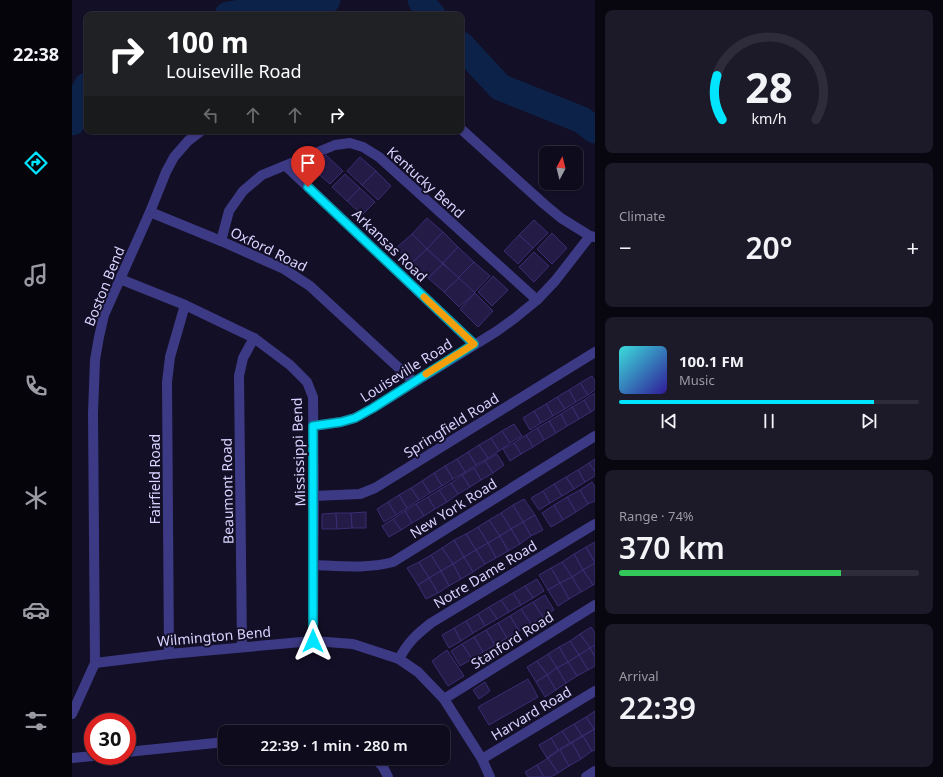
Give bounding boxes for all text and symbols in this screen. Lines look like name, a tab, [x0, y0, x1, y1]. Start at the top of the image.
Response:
text: 100 m	[166, 23, 249, 61]
icon: right	[100, 28, 152, 80]
text: 22:38	[13, 42, 59, 66]
text: Louiseville Road	[166, 59, 302, 83]
text: 28	[745, 59, 793, 115]
icon: left	[200, 104, 222, 126]
icon: ahead	[242, 104, 264, 126]
icon: ahead	[284, 104, 306, 126]
icon: right	[326, 104, 348, 126]
text: km/h	[751, 108, 787, 127]
street label: Kentucky Bend	[383, 142, 469, 222]
pin	[291, 146, 325, 187]
north arrow	[539, 146, 583, 190]
map controls	[539, 146, 583, 190]
icon: directions	[22, 149, 50, 177]
icon: arrive	[297, 152, 319, 174]
street label: Arkansas Road	[348, 204, 432, 286]
text: Climate	[619, 207, 665, 225]
street label: Oxford Road	[228, 222, 310, 276]
text: 20°	[745, 227, 793, 268]
text: −	[619, 232, 632, 262]
text: +	[906, 232, 919, 262]
street label: Boston Bend	[79, 243, 129, 329]
icon: music	[22, 261, 50, 289]
street label: Louiseville Road	[356, 334, 456, 406]
text: 100.1 FM	[679, 351, 744, 371]
text: Music	[679, 371, 715, 389]
icon: phone	[22, 372, 50, 400]
street label: Springfield Road	[400, 388, 502, 462]
street label: Mississippi Bend	[287, 397, 309, 507]
icon: previous	[658, 410, 680, 432]
icon: pause	[758, 410, 780, 432]
icon: next	[858, 410, 880, 432]
street label: Fairfield Road	[145, 434, 164, 524]
street label: Beaumont Road	[217, 438, 237, 544]
street label: New York Road	[406, 474, 500, 542]
icon: climate	[22, 484, 50, 512]
text: Range · 74%	[619, 507, 694, 525]
text: 370 km	[619, 527, 725, 568]
street label: Notre Dame Road	[430, 536, 540, 612]
icon: car	[22, 596, 50, 624]
street label: Stanford Road	[467, 607, 557, 673]
position arrow	[292, 620, 334, 662]
street label: Wilmington Bend	[156, 622, 272, 650]
text: Arrival	[619, 667, 659, 685]
street label: Harvard Road	[487, 682, 575, 744]
text: 22:39	[619, 687, 696, 728]
icon: filters	[22, 707, 50, 735]
speed limit sign: 30	[84, 713, 136, 765]
text: 22:39 · 1 min · 280 m	[260, 735, 408, 755]

